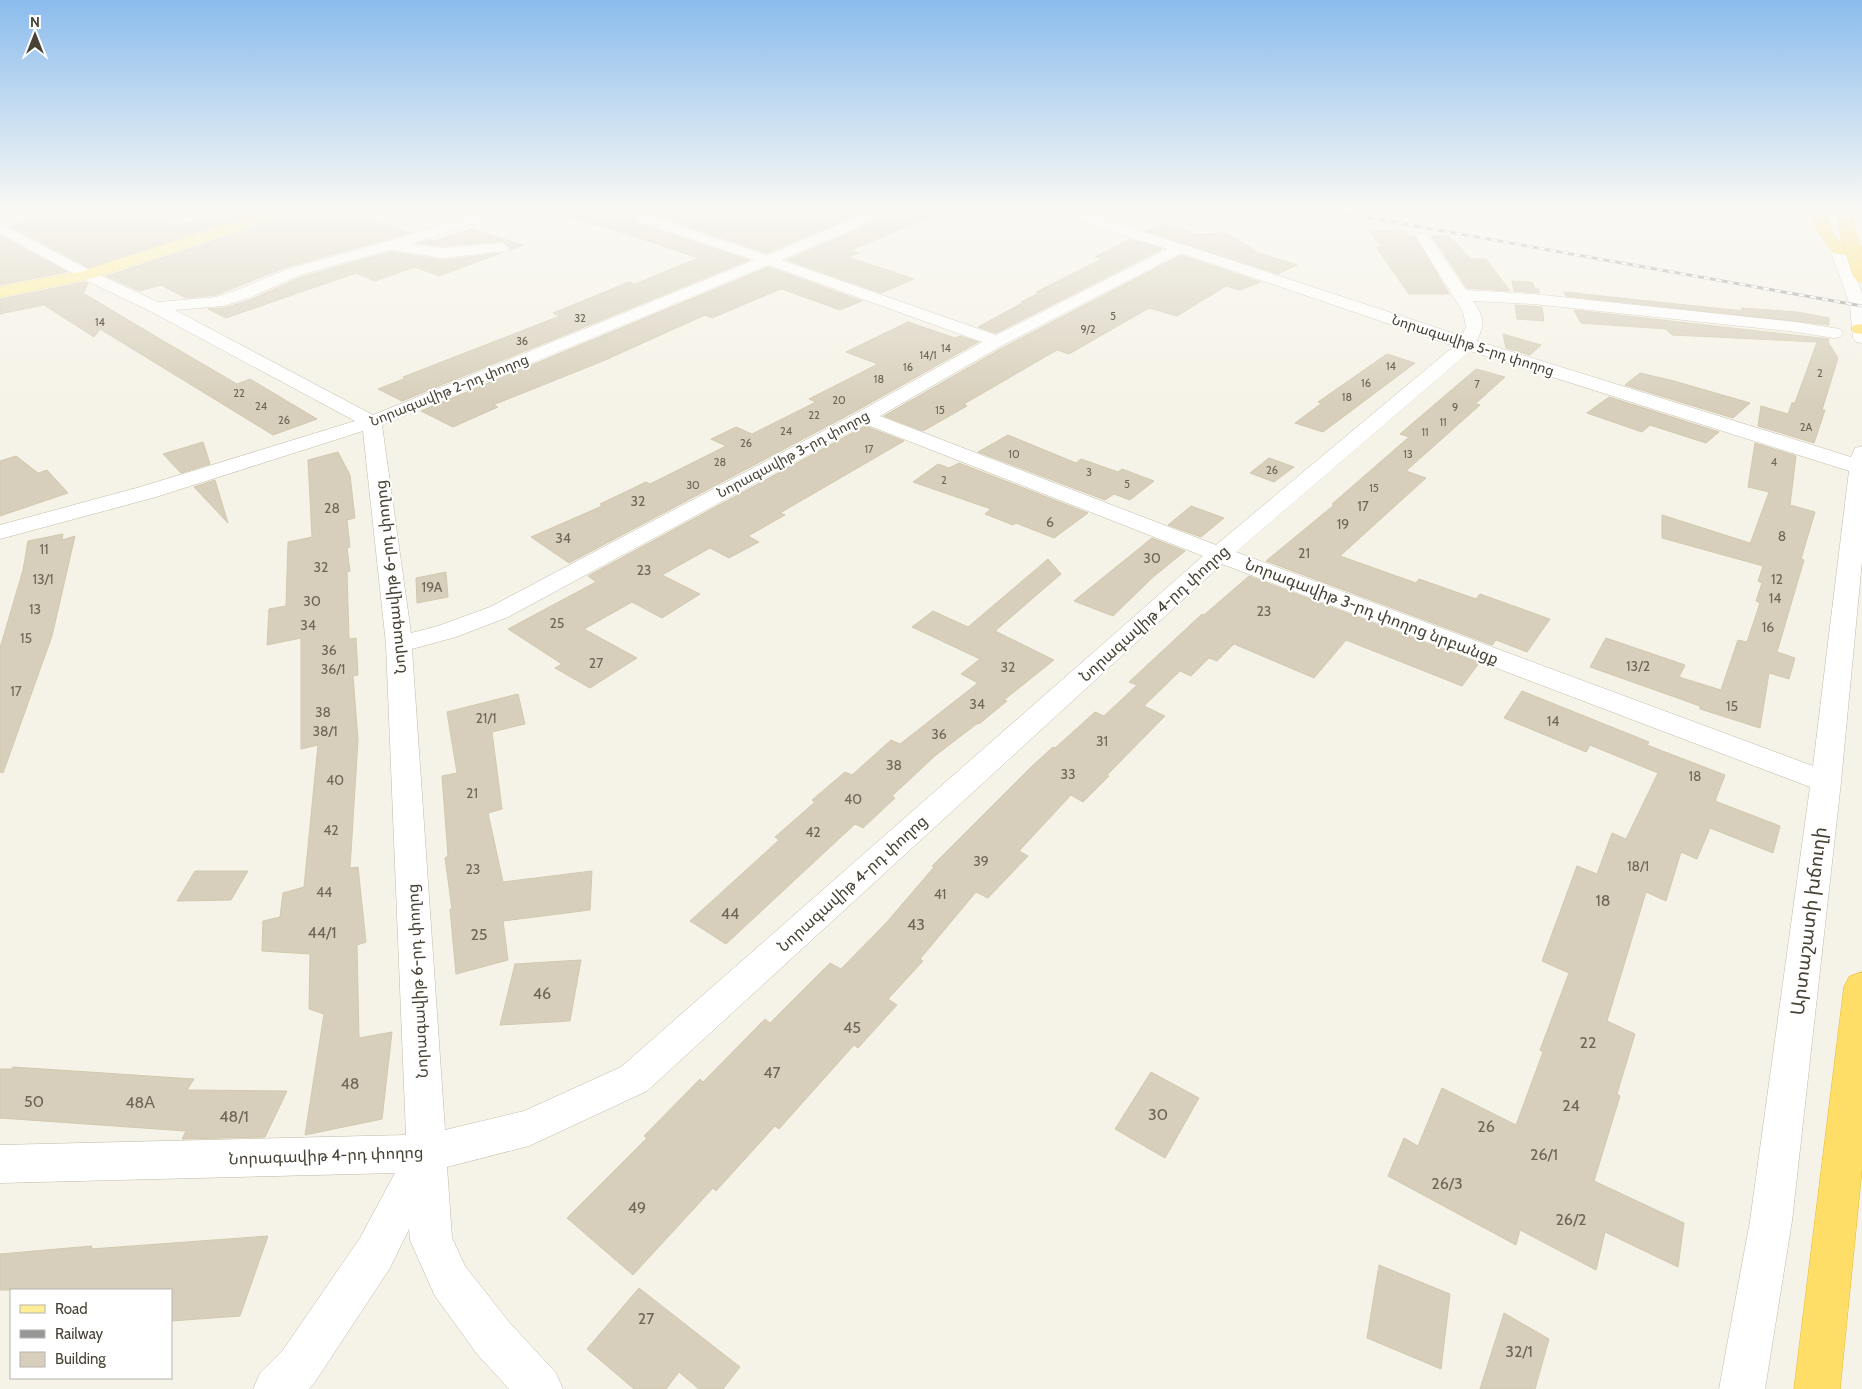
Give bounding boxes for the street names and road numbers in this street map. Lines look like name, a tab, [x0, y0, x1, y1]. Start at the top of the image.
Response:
street label: Նորագավիթ 5-րդ փողոց	[1389, 310, 1557, 380]
street label: Նորագավիթ 2-րդ փողոց	[367, 350, 531, 430]
street label: Նորագավիթ 3-րդ փողոց	[714, 406, 872, 502]
street label: Նորագավիթ 6-րդ փողոց	[371, 479, 410, 675]
street label: Նորագավիթ 4-րդ փողոց	[1076, 541, 1233, 686]
street label: Նորագավիթ 3-րդ փողոց նրբանցք	[1242, 554, 1501, 669]
street label: Նորագավիթ 4-րդ փողոց	[774, 811, 931, 956]
street label: Արտաշատի խճուղի	[1786, 825, 1831, 1017]
street label: Նորագավիթ 6-րդ փողոց	[403, 883, 432, 1079]
street label: Նորագավիթ 4-րդ փողոց	[228, 1143, 424, 1168]

